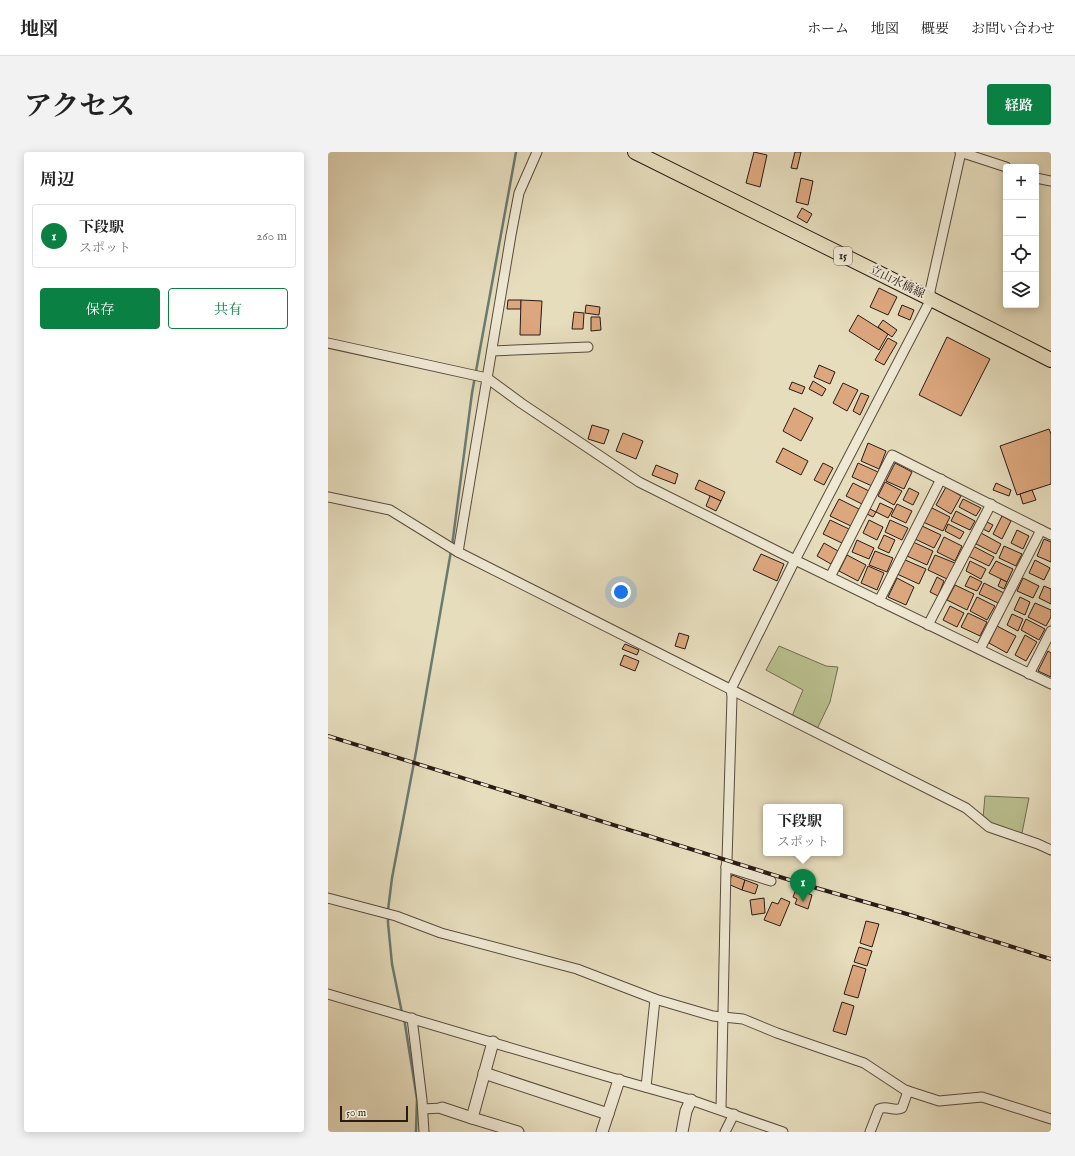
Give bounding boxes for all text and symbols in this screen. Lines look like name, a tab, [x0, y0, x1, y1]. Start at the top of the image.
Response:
text: 地図	[20, 18, 58, 42]
text: ホーム	[807, 20, 849, 38]
text: 地図	[871, 20, 899, 38]
text: 概要	[921, 20, 949, 38]
text: お問い合わせ	[971, 20, 1055, 38]
button: 経路	[987, 84, 1051, 125]
text: アクセス	[24, 90, 135, 125]
map controls	[1003, 164, 1039, 308]
button: +	[1003, 164, 1039, 200]
text: 周辺	[40, 170, 74, 191]
button: −	[1003, 200, 1039, 236]
text: 下段駅	[79, 218, 124, 237]
text: 1	[52, 228, 56, 245]
text: 260 m	[256, 228, 287, 245]
button: locate	[1003, 236, 1039, 272]
text: スポット	[79, 240, 131, 257]
road number: 15	[834, 247, 852, 265]
street label: 立山水橋線	[867, 262, 927, 302]
button: layers	[1003, 272, 1039, 308]
button: 保存	[40, 288, 160, 329]
button: 共有	[168, 288, 288, 329]
your location	[611, 582, 631, 602]
popup	[763, 804, 843, 856]
text: 下段駅	[777, 812, 822, 831]
text: スポット	[777, 834, 829, 851]
pin: 1	[790, 869, 816, 902]
scale bar	[340, 1104, 408, 1123]
text: 50 m	[346, 1106, 366, 1120]

